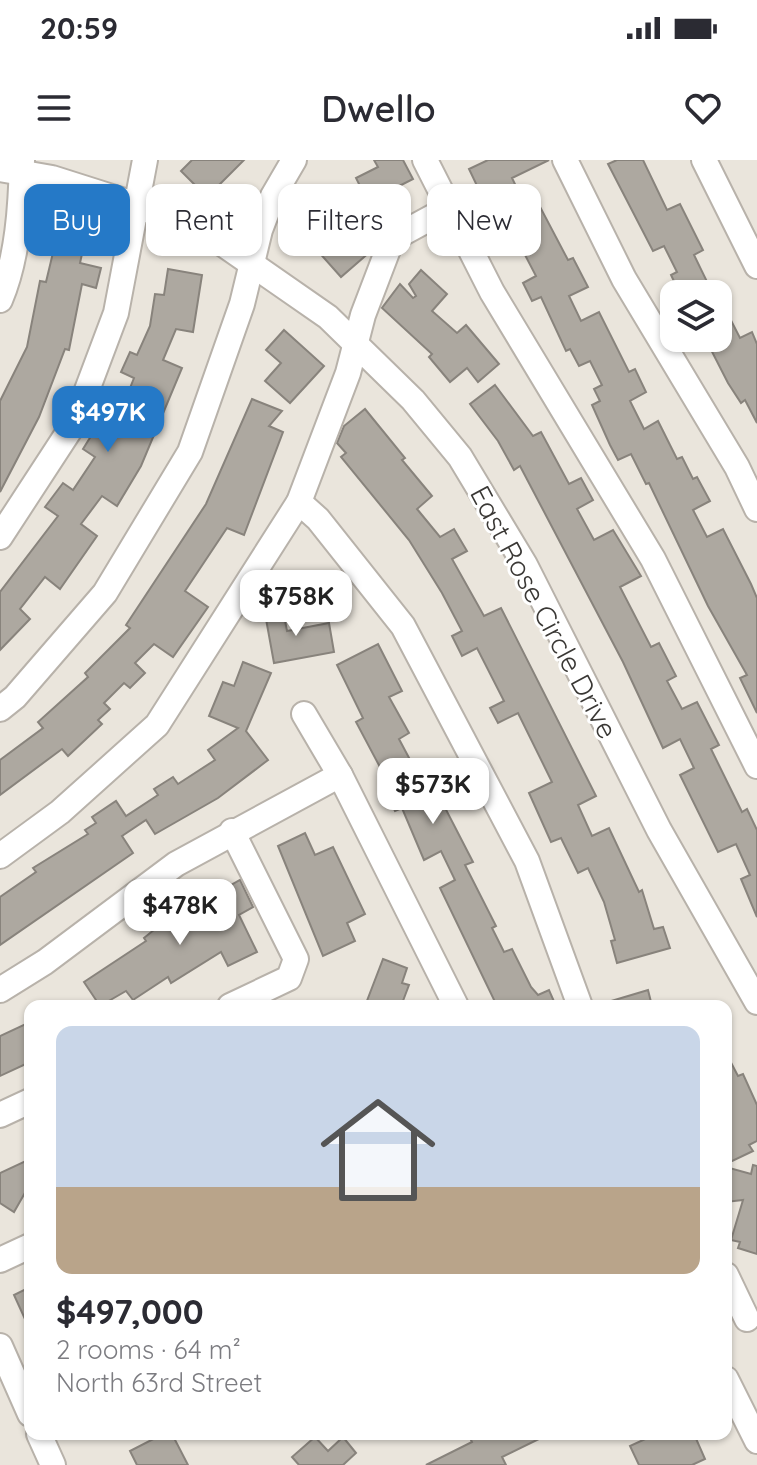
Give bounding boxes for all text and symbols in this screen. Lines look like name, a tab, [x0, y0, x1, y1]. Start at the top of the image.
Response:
text: 20:59	[40, 9, 118, 47]
icon: menu	[32, 86, 76, 130]
text: Dwello	[321, 86, 436, 131]
icon: heart	[681, 86, 725, 130]
chip: Buy	[24, 184, 130, 256]
chip: Rent	[146, 184, 262, 256]
chip: Filters	[278, 184, 411, 256]
chip: New	[427, 184, 541, 256]
map controls	[660, 280, 732, 352]
button: layers	[660, 280, 732, 352]
pin: $497K	[52, 386, 164, 454]
text: $497K	[70, 395, 146, 428]
street label: East Rose Circle Drive	[463, 479, 626, 744]
pin: $758K	[240, 570, 352, 638]
text: $758K	[258, 579, 334, 612]
pin: $573K	[377, 758, 489, 826]
text: $573K	[395, 767, 471, 800]
pin: $478K	[124, 879, 236, 947]
text: $478K	[142, 888, 218, 921]
icon: home	[306, 1078, 450, 1222]
text: $497,000	[56, 1290, 204, 1333]
text: 2 rooms · 64 m²	[56, 1333, 241, 1366]
text: North 63rd Street	[56, 1366, 262, 1399]

